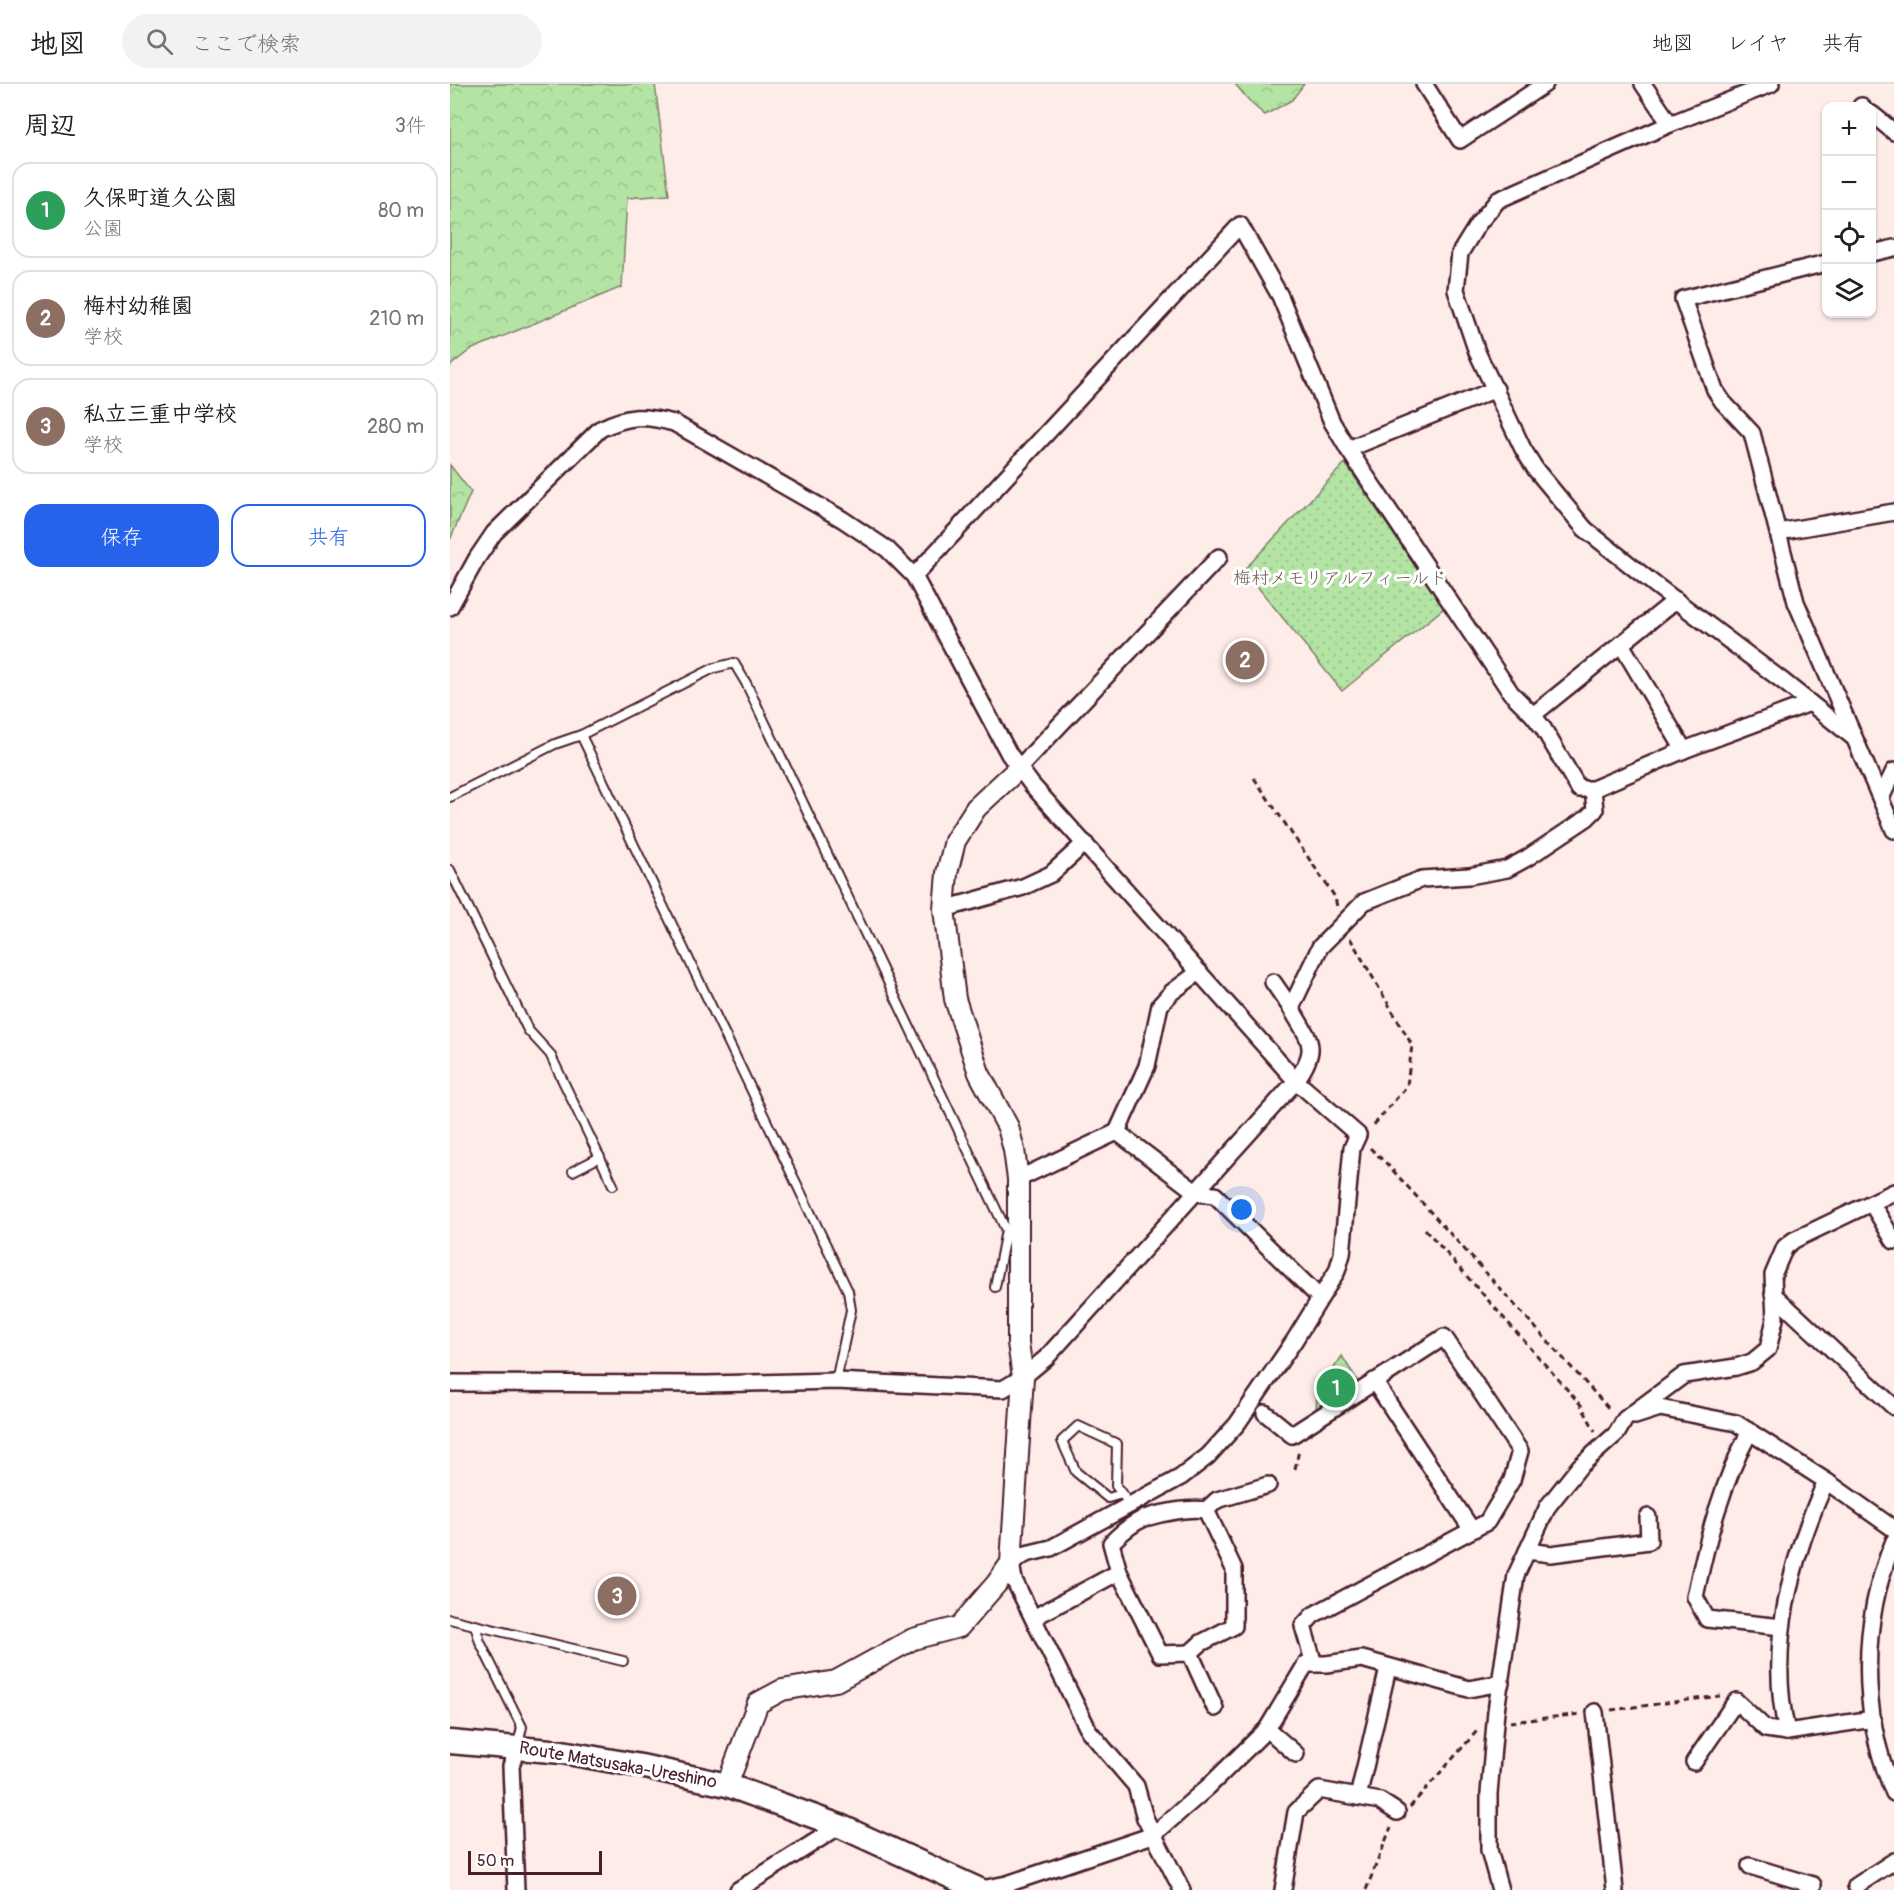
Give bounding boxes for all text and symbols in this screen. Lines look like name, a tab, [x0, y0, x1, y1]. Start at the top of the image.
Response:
search box	[122, 14, 542, 68]
icon: search	[143, 25, 176, 58]
text: 地図	[30, 27, 86, 62]
text: ここで検索	[191, 30, 301, 58]
text: 地図	[1652, 30, 1694, 57]
text: レイヤ	[1727, 30, 1789, 57]
text: 共有	[1822, 30, 1864, 57]
map controls	[1822, 102, 1876, 318]
button: +	[1822, 102, 1876, 156]
text: 周辺	[24, 110, 76, 142]
text: 3件	[395, 113, 426, 138]
button: −	[1822, 156, 1876, 210]
text: 久保町道久公園	[83, 184, 237, 212]
text: 1	[42, 198, 49, 223]
text: 80 m	[378, 198, 424, 223]
button: locate	[1822, 210, 1876, 264]
text: 公園	[83, 216, 123, 241]
button: layers	[1822, 264, 1876, 318]
text: 梅村幼稚園	[83, 292, 193, 320]
text: 2	[40, 306, 51, 331]
text: 210 m	[369, 306, 424, 331]
text: 学校	[83, 324, 123, 349]
text: 私立三重中学校	[83, 400, 237, 428]
text: 3	[40, 414, 51, 439]
text: 280 m	[367, 414, 424, 439]
text: 学校	[83, 432, 123, 457]
button: 保存	[24, 504, 219, 567]
button: 共有	[231, 504, 426, 567]
park label: 梅村メモリアルフィールド	[1233, 567, 1447, 590]
pin: 2	[1226, 638, 1264, 682]
your location	[1227, 1195, 1256, 1224]
pin: 1	[1316, 1366, 1356, 1410]
pin: 3	[598, 1574, 636, 1618]
street label: Route Matsusaka-Ureshino	[517, 1736, 719, 1794]
scale bar	[468, 1848, 602, 1876]
text: 50 m	[477, 1851, 514, 1871]

